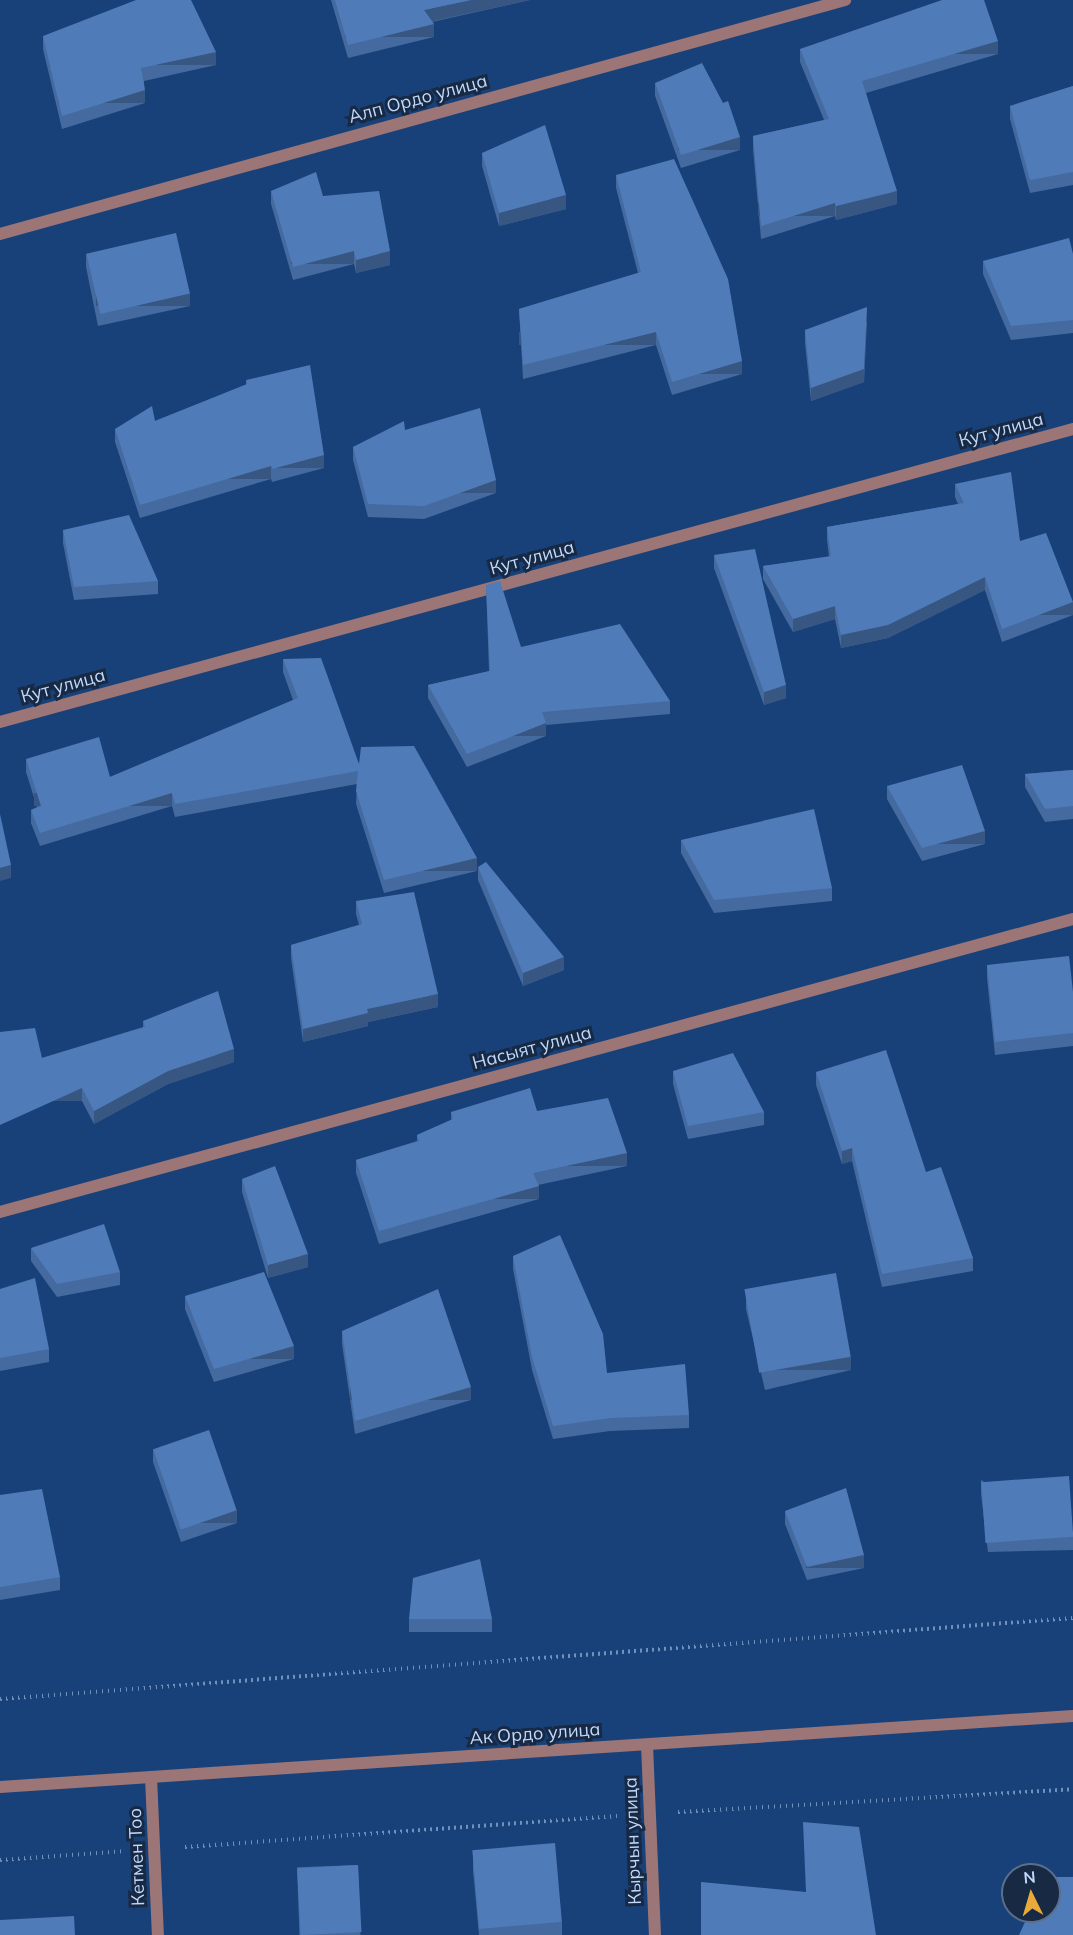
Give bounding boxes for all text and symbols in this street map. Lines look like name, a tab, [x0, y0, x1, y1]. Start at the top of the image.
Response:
street label: Алп Ордо улица	[346, 70, 490, 128]
street label: Кут улица	[956, 408, 1046, 452]
street label: Кут улица	[487, 536, 577, 580]
street label: Кут улица	[18, 664, 108, 708]
street label: Насыят улица	[470, 1022, 594, 1074]
street label: Ак Ордо улица	[469, 1719, 601, 1749]
street label: Кырчын улица	[620, 1777, 646, 1905]
street label: Кетмен Тоо	[124, 1808, 150, 1906]
north arrow	[1001, 1863, 1061, 1923]
text: N	[1023, 1867, 1037, 1888]

